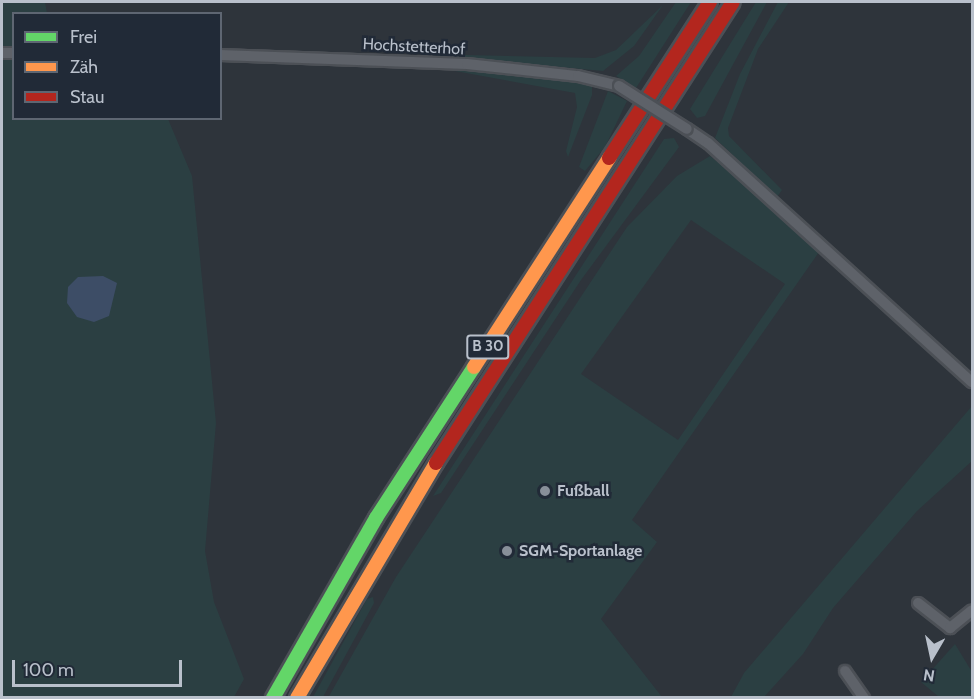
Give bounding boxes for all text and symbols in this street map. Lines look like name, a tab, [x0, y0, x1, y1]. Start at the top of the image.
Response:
legend	[12, 12, 222, 120]
text: Frei	[70, 26, 97, 48]
street label: Hochstetterhof	[362, 35, 466, 59]
text: Zäh	[70, 56, 98, 78]
text: Stau	[70, 86, 104, 108]
road number: B 30	[466, 335, 510, 359]
place label: Fußball	[557, 481, 609, 501]
marker: Fußball	[538, 484, 552, 498]
place label: SGM-Sportanlage	[519, 541, 642, 561]
marker: SGM-Sportanlage	[500, 544, 514, 558]
north arrow	[902, 627, 962, 687]
scale bar	[15, 648, 184, 686]
text: 100 m	[23, 659, 74, 681]
text: N	[922, 665, 936, 686]

